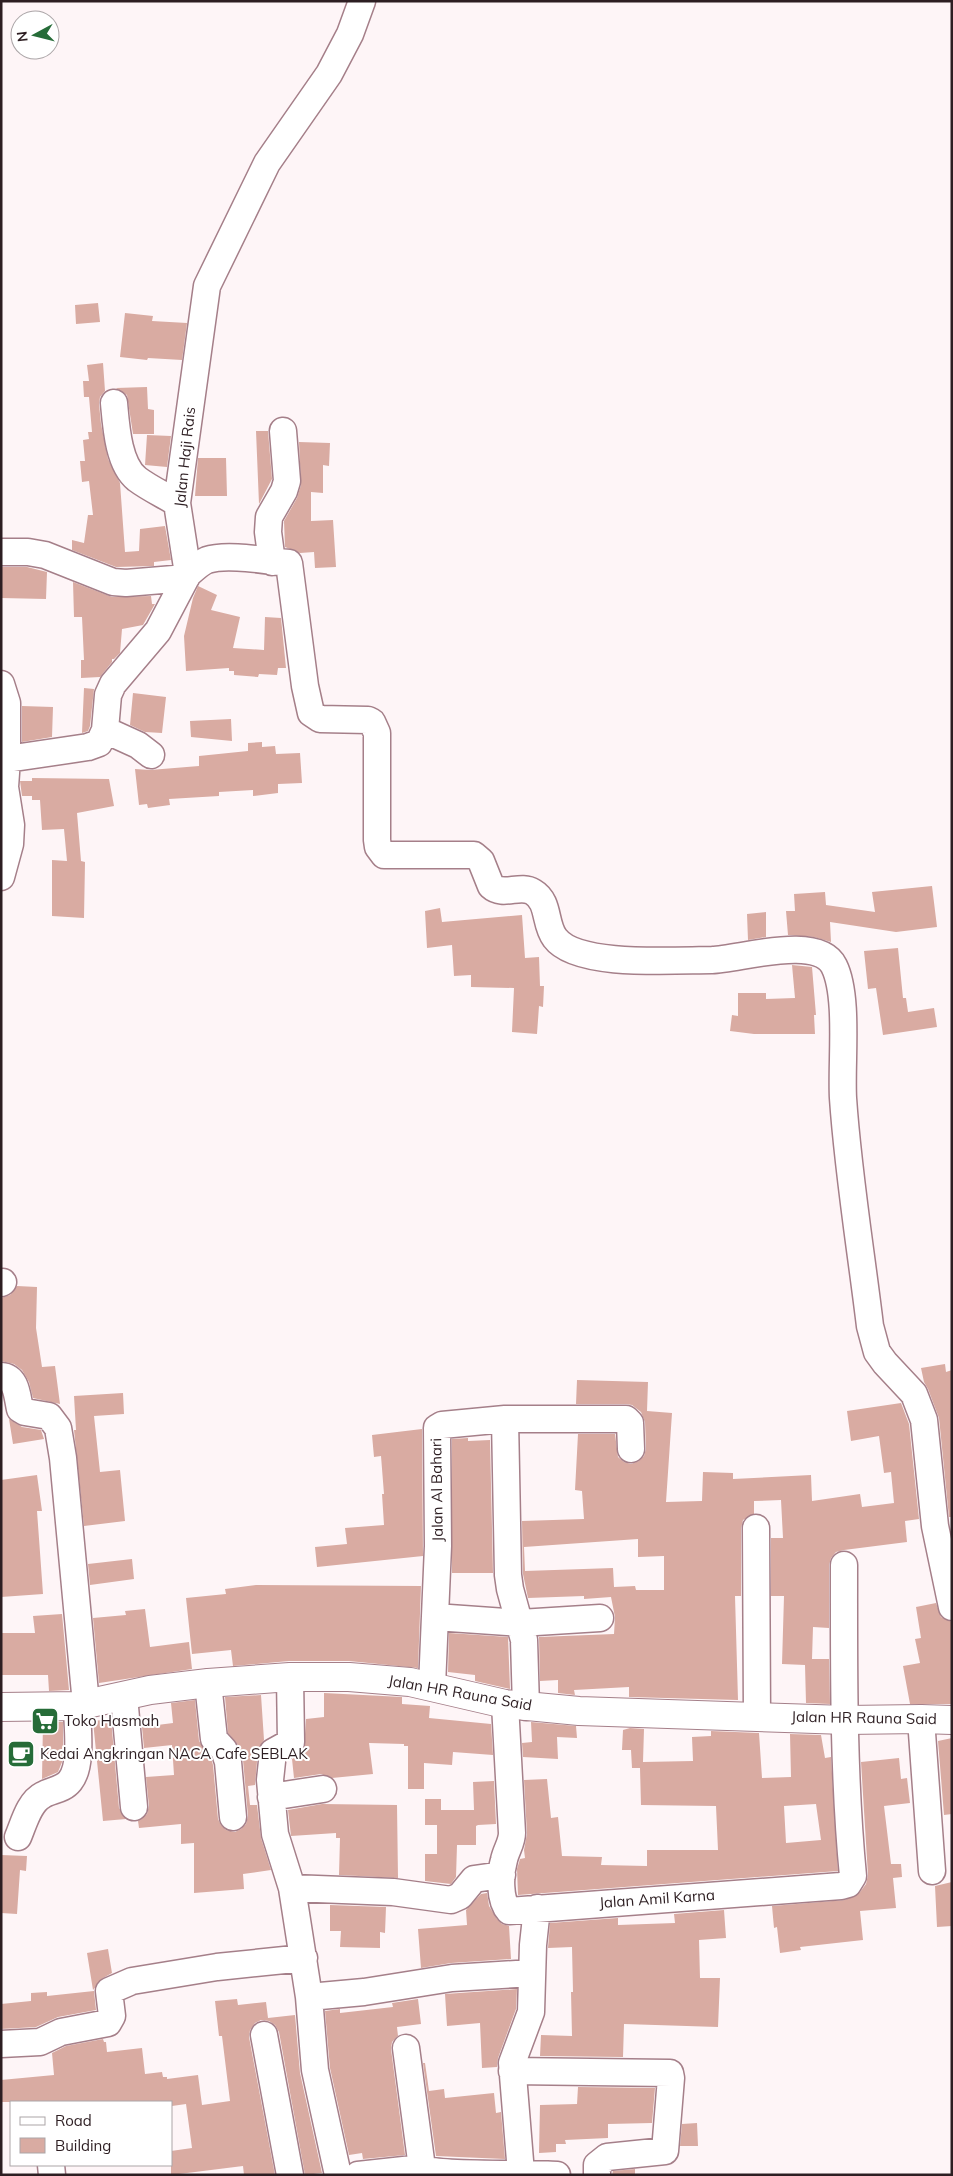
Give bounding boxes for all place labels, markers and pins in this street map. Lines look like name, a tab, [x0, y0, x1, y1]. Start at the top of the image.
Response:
supermarket icon: Toko Hasmah	[30, 1706, 60, 1736]
place label: Toko Hasmah	[64, 1711, 159, 1730]
cafe icon: Kedai Angkringan NACA Cafe SEBLAK	[6, 1739, 36, 1769]
place label: Kedai Angkringan NACA Cafe SEBLAK	[40, 1744, 308, 1763]

